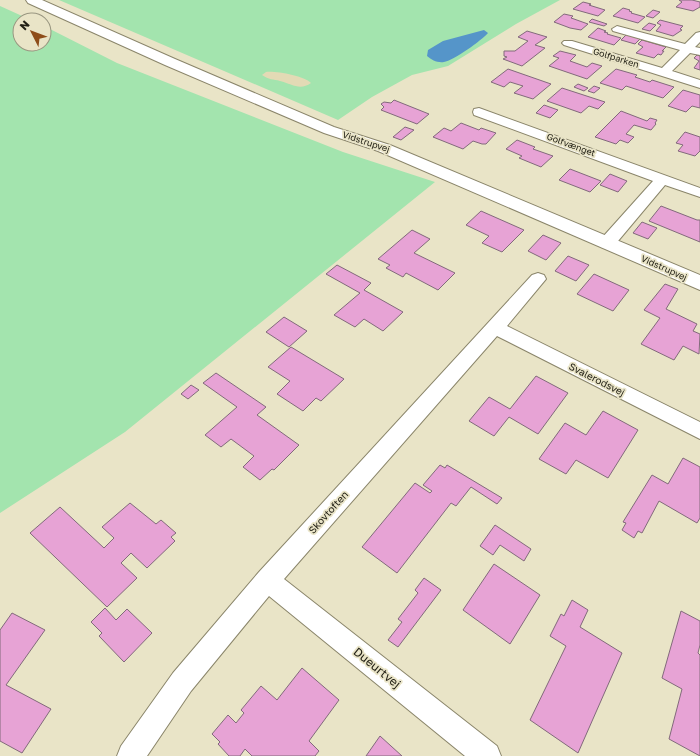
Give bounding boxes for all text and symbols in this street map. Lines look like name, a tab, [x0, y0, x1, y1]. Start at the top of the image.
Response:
north arrow	[12, 12, 52, 52]
text: N	[17, 18, 32, 32]
street label: Golfparken	[592, 45, 640, 70]
street label: Vidstrupvej	[341, 129, 391, 154]
street label: Golfvænget	[545, 131, 597, 159]
street label: Vidstrupvej	[640, 253, 689, 283]
street label: Svalerodsvej	[567, 360, 627, 398]
street label: Skovtoften	[306, 488, 350, 536]
street label: Dueurtvej	[351, 644, 404, 691]

